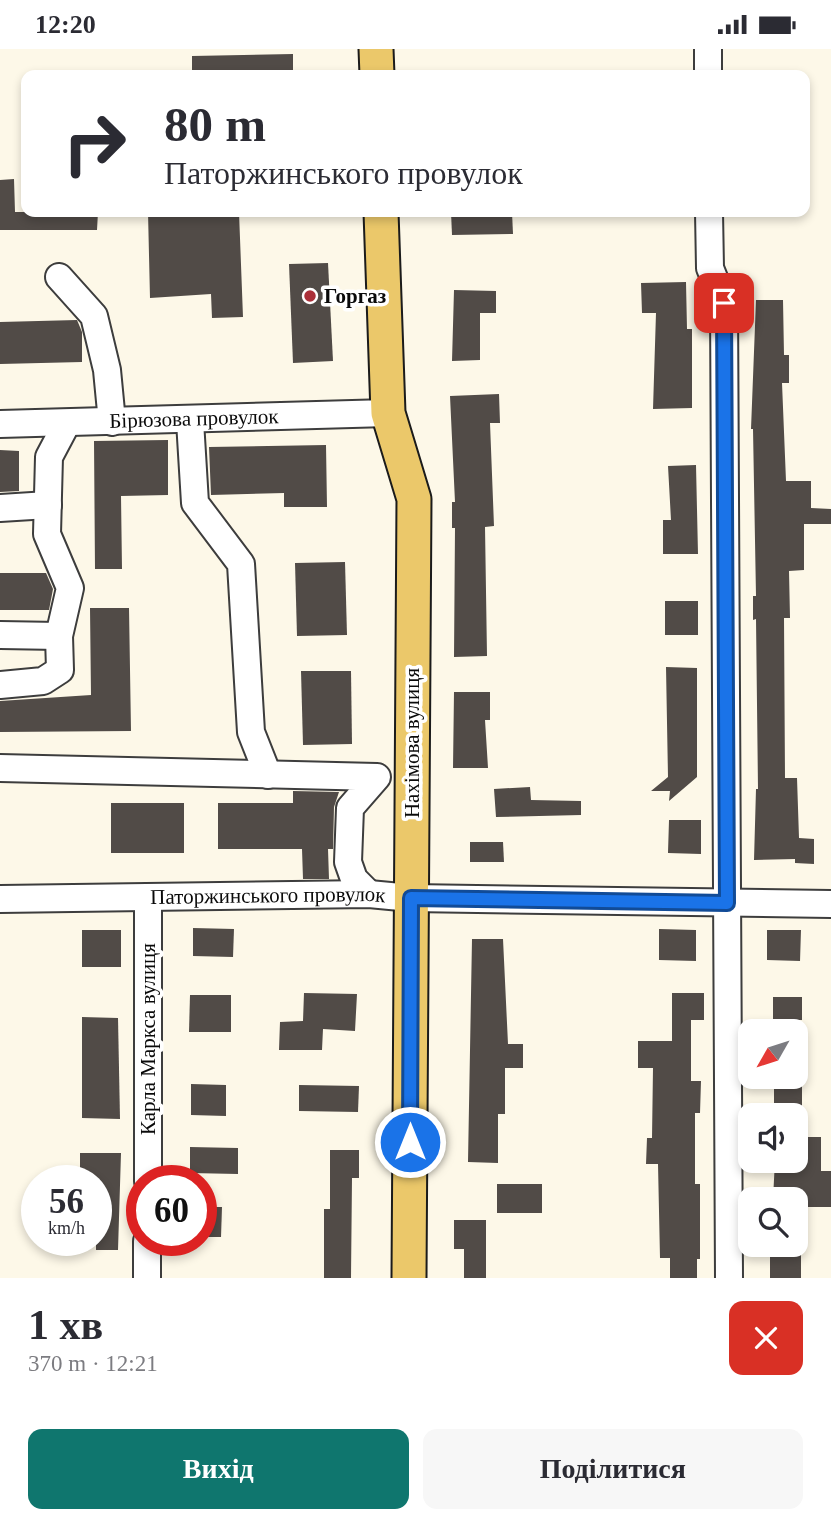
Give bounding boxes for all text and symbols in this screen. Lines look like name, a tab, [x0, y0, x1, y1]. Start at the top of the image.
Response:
text: 12:20	[35, 10, 96, 39]
text: 80 m	[164, 97, 266, 152]
icon: right	[49, 98, 140, 189]
text: Паторжинського провулок	[164, 155, 523, 191]
pin	[694, 273, 754, 333]
place label: Горгаз	[324, 284, 386, 308]
icon: arrive	[705, 284, 743, 322]
marker: Горгаз	[302, 288, 318, 304]
street label: Бірюзова провулок	[109, 404, 280, 433]
street label: Нахімова вулиця	[400, 668, 424, 818]
street label: Паторжинського провулок	[150, 882, 388, 909]
street label: Карла Маркса вулиця	[136, 943, 160, 1135]
north arrow	[738, 1019, 808, 1089]
map controls	[738, 1019, 808, 1257]
button: sound	[738, 1103, 808, 1173]
position arrow	[373, 1105, 447, 1179]
speed limit sign: 60	[126, 1165, 217, 1256]
text: 56	[49, 1182, 84, 1221]
button: search	[738, 1187, 808, 1257]
text: km/h	[48, 1218, 85, 1238]
button: close	[729, 1301, 803, 1375]
text: 1 хв	[28, 1302, 103, 1348]
text: 370 m · 12:21	[28, 1351, 158, 1376]
button: Вихід	[28, 1429, 409, 1509]
button: Поділитися	[423, 1429, 803, 1509]

